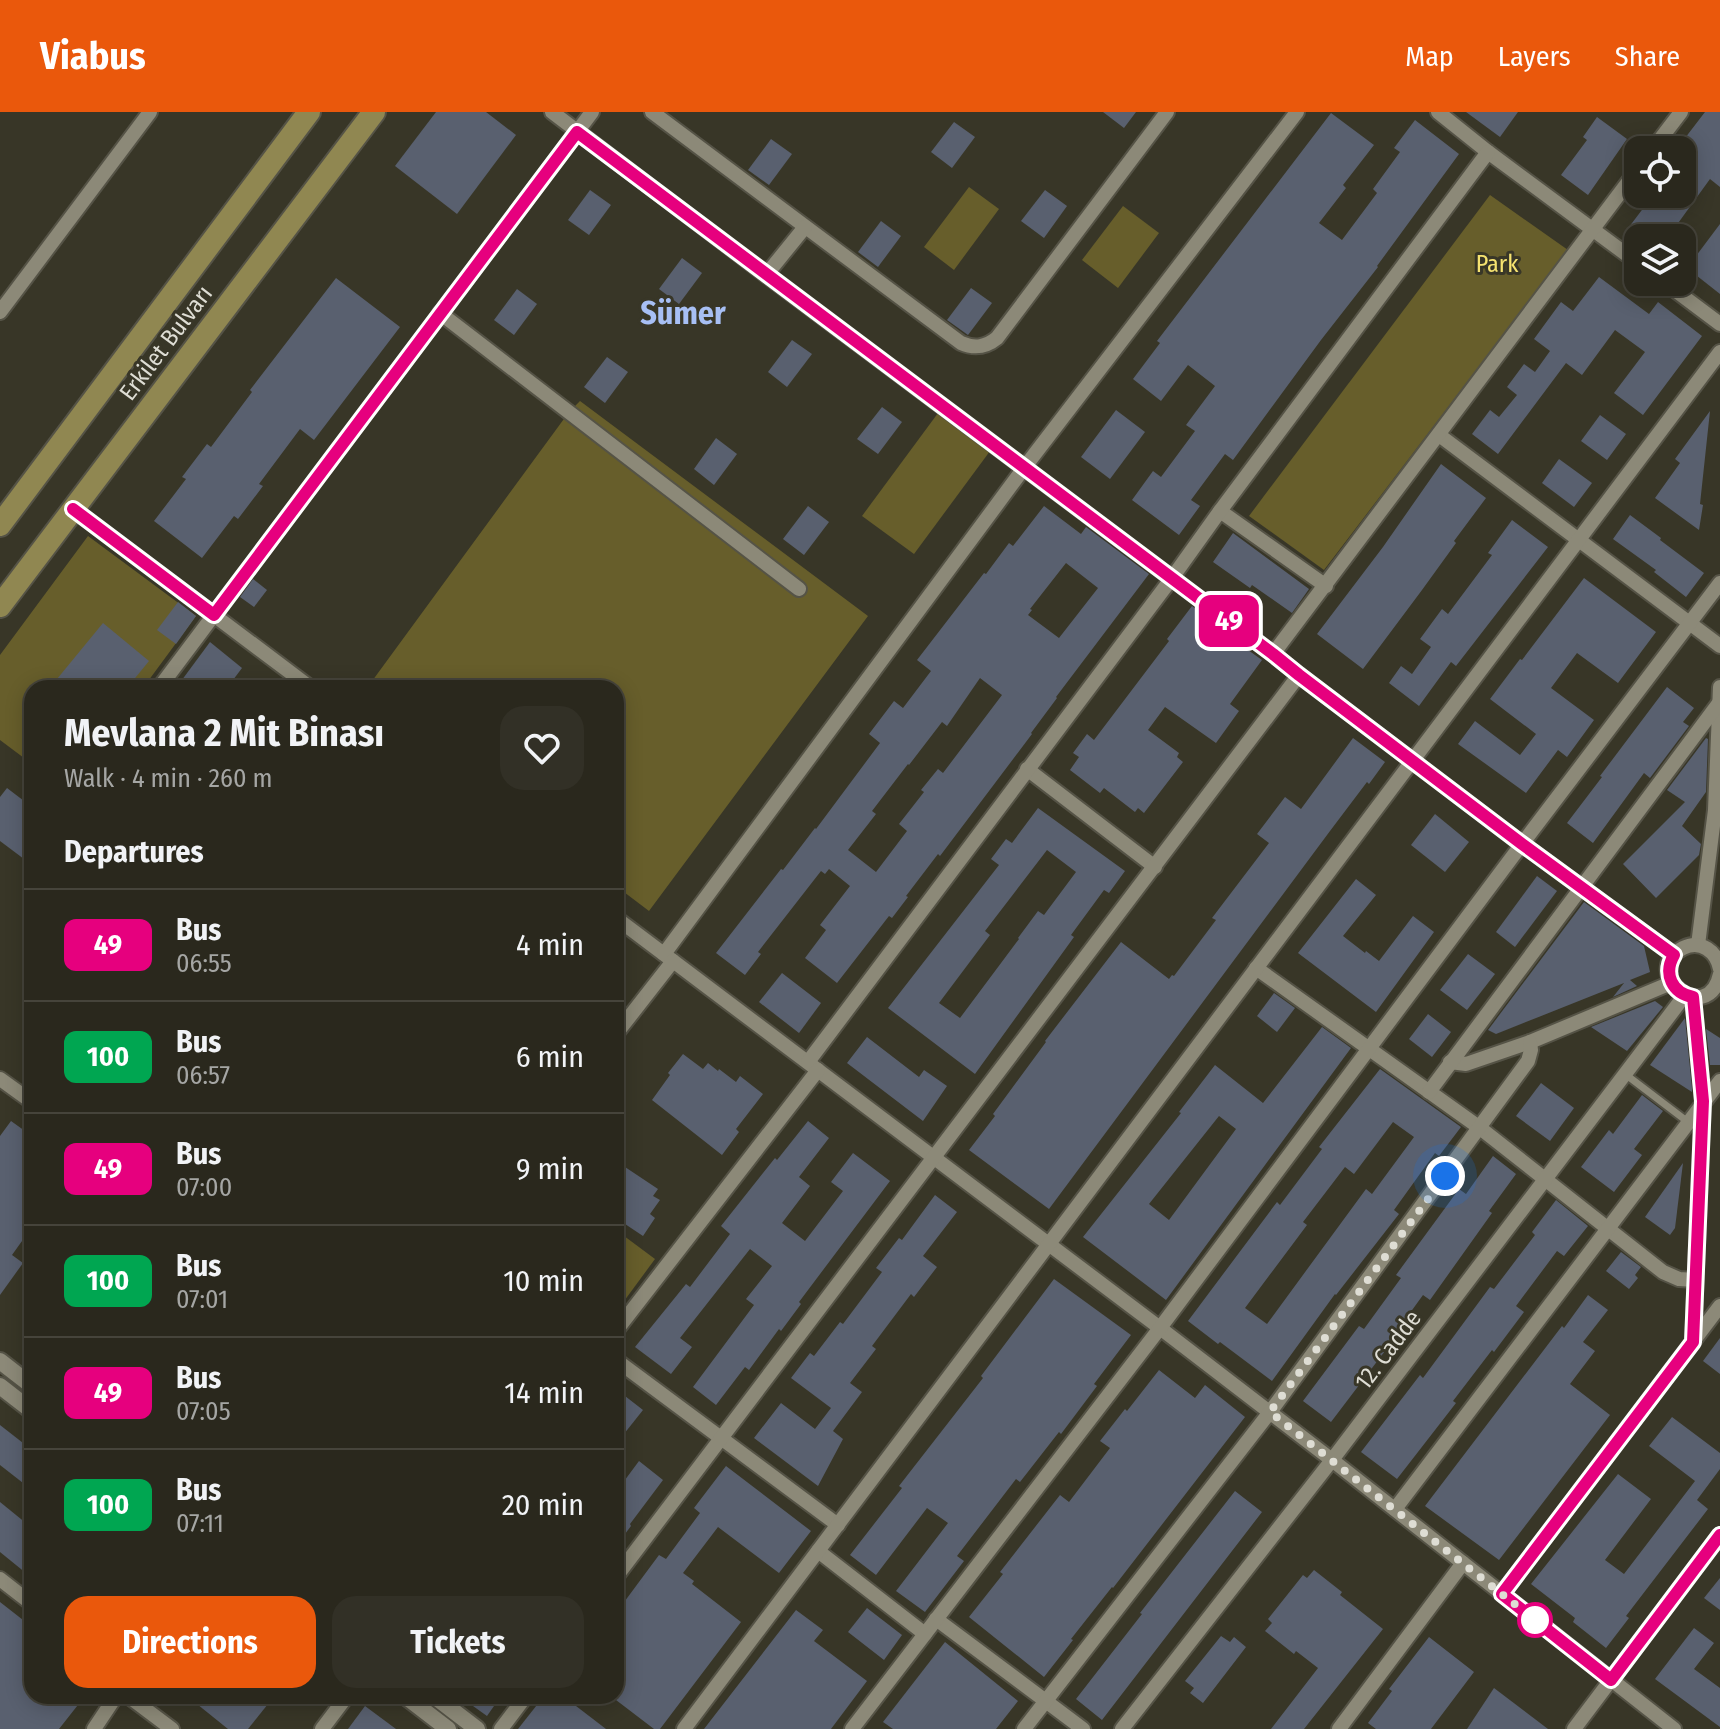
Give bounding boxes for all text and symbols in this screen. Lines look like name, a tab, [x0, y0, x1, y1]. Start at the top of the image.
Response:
text: Viabus	[40, 33, 146, 79]
text: Map	[1405, 40, 1454, 73]
text: Layers	[1498, 40, 1571, 73]
text: Share	[1615, 40, 1680, 73]
map controls	[1624, 136, 1696, 296]
button: locate	[1624, 136, 1696, 208]
button: layers	[1624, 224, 1696, 296]
park label: Park	[1476, 250, 1519, 278]
street label: Erkilet Bulvarı	[114, 280, 218, 406]
district label: Sümer	[640, 294, 726, 332]
line badge: 49	[1193, 595, 1265, 647]
text: 49	[1215, 604, 1243, 637]
button: heart	[500, 706, 584, 790]
text: Mevlana 2 Mit Binası	[64, 710, 384, 756]
text: Walk · 4 min · 260 m	[64, 763, 273, 794]
text: Departures	[64, 834, 204, 870]
text: Bus	[176, 912, 221, 948]
text: 4 min	[516, 927, 584, 963]
text: 49	[94, 928, 122, 961]
text: 06:55	[176, 948, 232, 979]
text: Bus	[176, 1024, 221, 1060]
text: 6 min	[516, 1039, 584, 1075]
text: 100	[87, 1040, 129, 1073]
text: 06:57	[176, 1060, 230, 1091]
text: Bus	[176, 1136, 221, 1172]
text: 9 min	[516, 1151, 584, 1187]
text: 49	[94, 1152, 122, 1185]
your location	[1425, 1156, 1465, 1196]
text: 07:00	[176, 1172, 232, 1203]
text: Bus	[176, 1248, 221, 1284]
text: 10 min	[503, 1263, 584, 1299]
text: 100	[87, 1264, 129, 1297]
text: 07:01	[176, 1284, 228, 1315]
street label: 12. Cadde	[1349, 1305, 1427, 1395]
text: Bus	[176, 1360, 221, 1396]
text: 14 min	[504, 1375, 584, 1411]
text: 49	[94, 1376, 122, 1409]
text: 07:05	[176, 1396, 231, 1427]
text: Bus	[176, 1472, 221, 1508]
text: 20 min	[502, 1487, 584, 1523]
text: 100	[87, 1488, 129, 1521]
text: 07:11	[176, 1508, 224, 1539]
button: Directions	[64, 1596, 316, 1688]
button: Tickets	[332, 1596, 584, 1688]
unlabelled marker	[1518, 1603, 1552, 1637]

